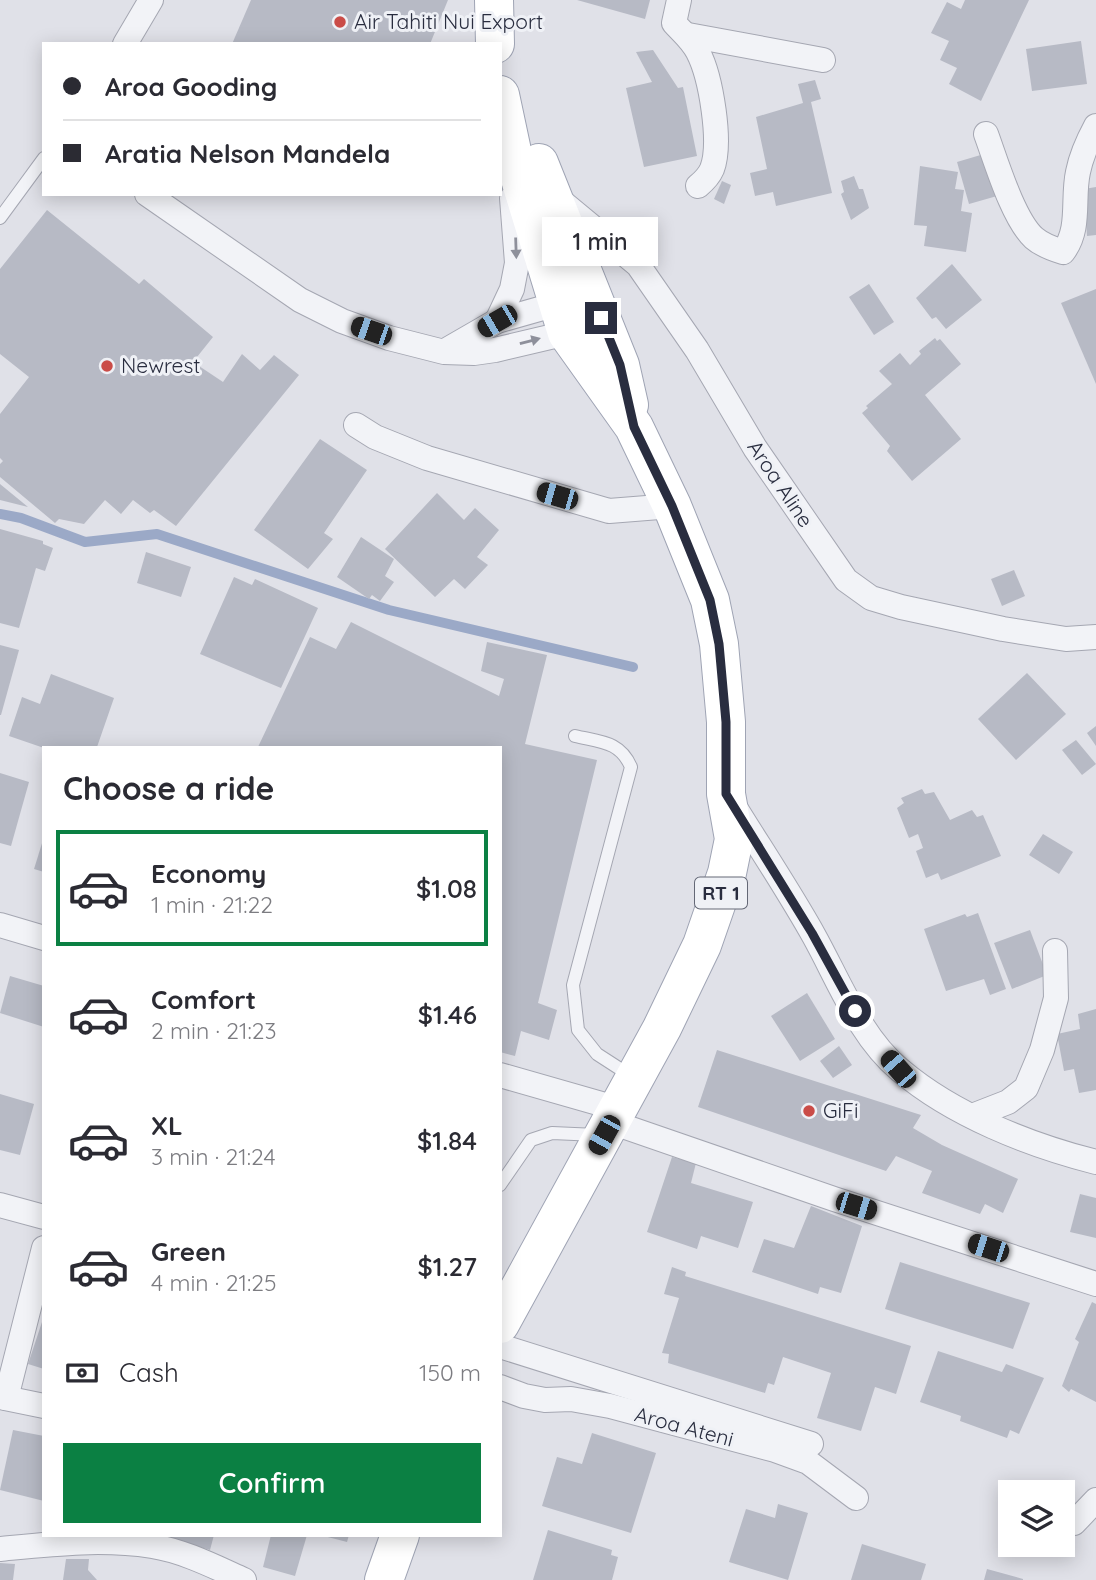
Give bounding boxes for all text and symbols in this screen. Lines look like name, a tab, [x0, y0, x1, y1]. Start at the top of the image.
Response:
place label: Air Tahiti Nui Export	[354, 8, 543, 34]
marker: Air Tahiti Nui Export	[332, 14, 348, 30]
text: Aroa Gooding	[105, 70, 277, 103]
text: Aratia Nelson Mandela	[105, 137, 390, 170]
callout: 1 min	[543, 216, 659, 266]
text: 1 min	[572, 227, 628, 256]
one-way arrow	[510, 237, 522, 259]
car	[474, 301, 521, 341]
route end	[585, 302, 617, 334]
car	[348, 314, 395, 348]
one-way arrow	[520, 335, 541, 345]
place label: Newrest	[121, 352, 200, 378]
marker: Newrest	[99, 358, 115, 374]
street label: Aroa Aline	[742, 435, 819, 532]
car	[534, 480, 581, 512]
text: Choose a ride	[63, 768, 275, 808]
icon: car	[67, 857, 130, 920]
text: Economy	[151, 857, 266, 890]
text: $1.08	[416, 872, 477, 905]
road number: RT 1	[695, 878, 747, 908]
text: 1 min · 21:22	[151, 890, 273, 919]
icon: car	[67, 983, 130, 1046]
text: Comfort	[151, 983, 256, 1016]
route start	[839, 995, 871, 1027]
text: $1.46	[418, 998, 477, 1031]
text: 2 min · 21:23	[151, 1016, 277, 1045]
car	[877, 1046, 920, 1092]
place label: GiFi	[823, 1097, 858, 1123]
marker: GiFi	[801, 1103, 817, 1119]
icon: car	[67, 1109, 130, 1172]
text: XL	[151, 1109, 183, 1142]
car	[585, 1112, 624, 1158]
text: $1.84	[417, 1124, 477, 1157]
text: 3 min · 21:24	[151, 1142, 276, 1171]
car	[833, 1190, 880, 1222]
car	[965, 1232, 1012, 1264]
icon: car	[67, 1235, 130, 1298]
text: Green	[151, 1235, 226, 1268]
text: $1.27	[417, 1250, 477, 1283]
text: 4 min · 21:25	[151, 1268, 276, 1297]
icon: cash	[63, 1354, 101, 1392]
text: Cash	[119, 1356, 179, 1389]
text: 150 m	[419, 1358, 481, 1387]
street label: Aroa Ateni	[632, 1400, 737, 1452]
button: Confirm	[63, 1443, 481, 1523]
map controls	[998, 1480, 1075, 1557]
button: layers	[998, 1480, 1075, 1557]

